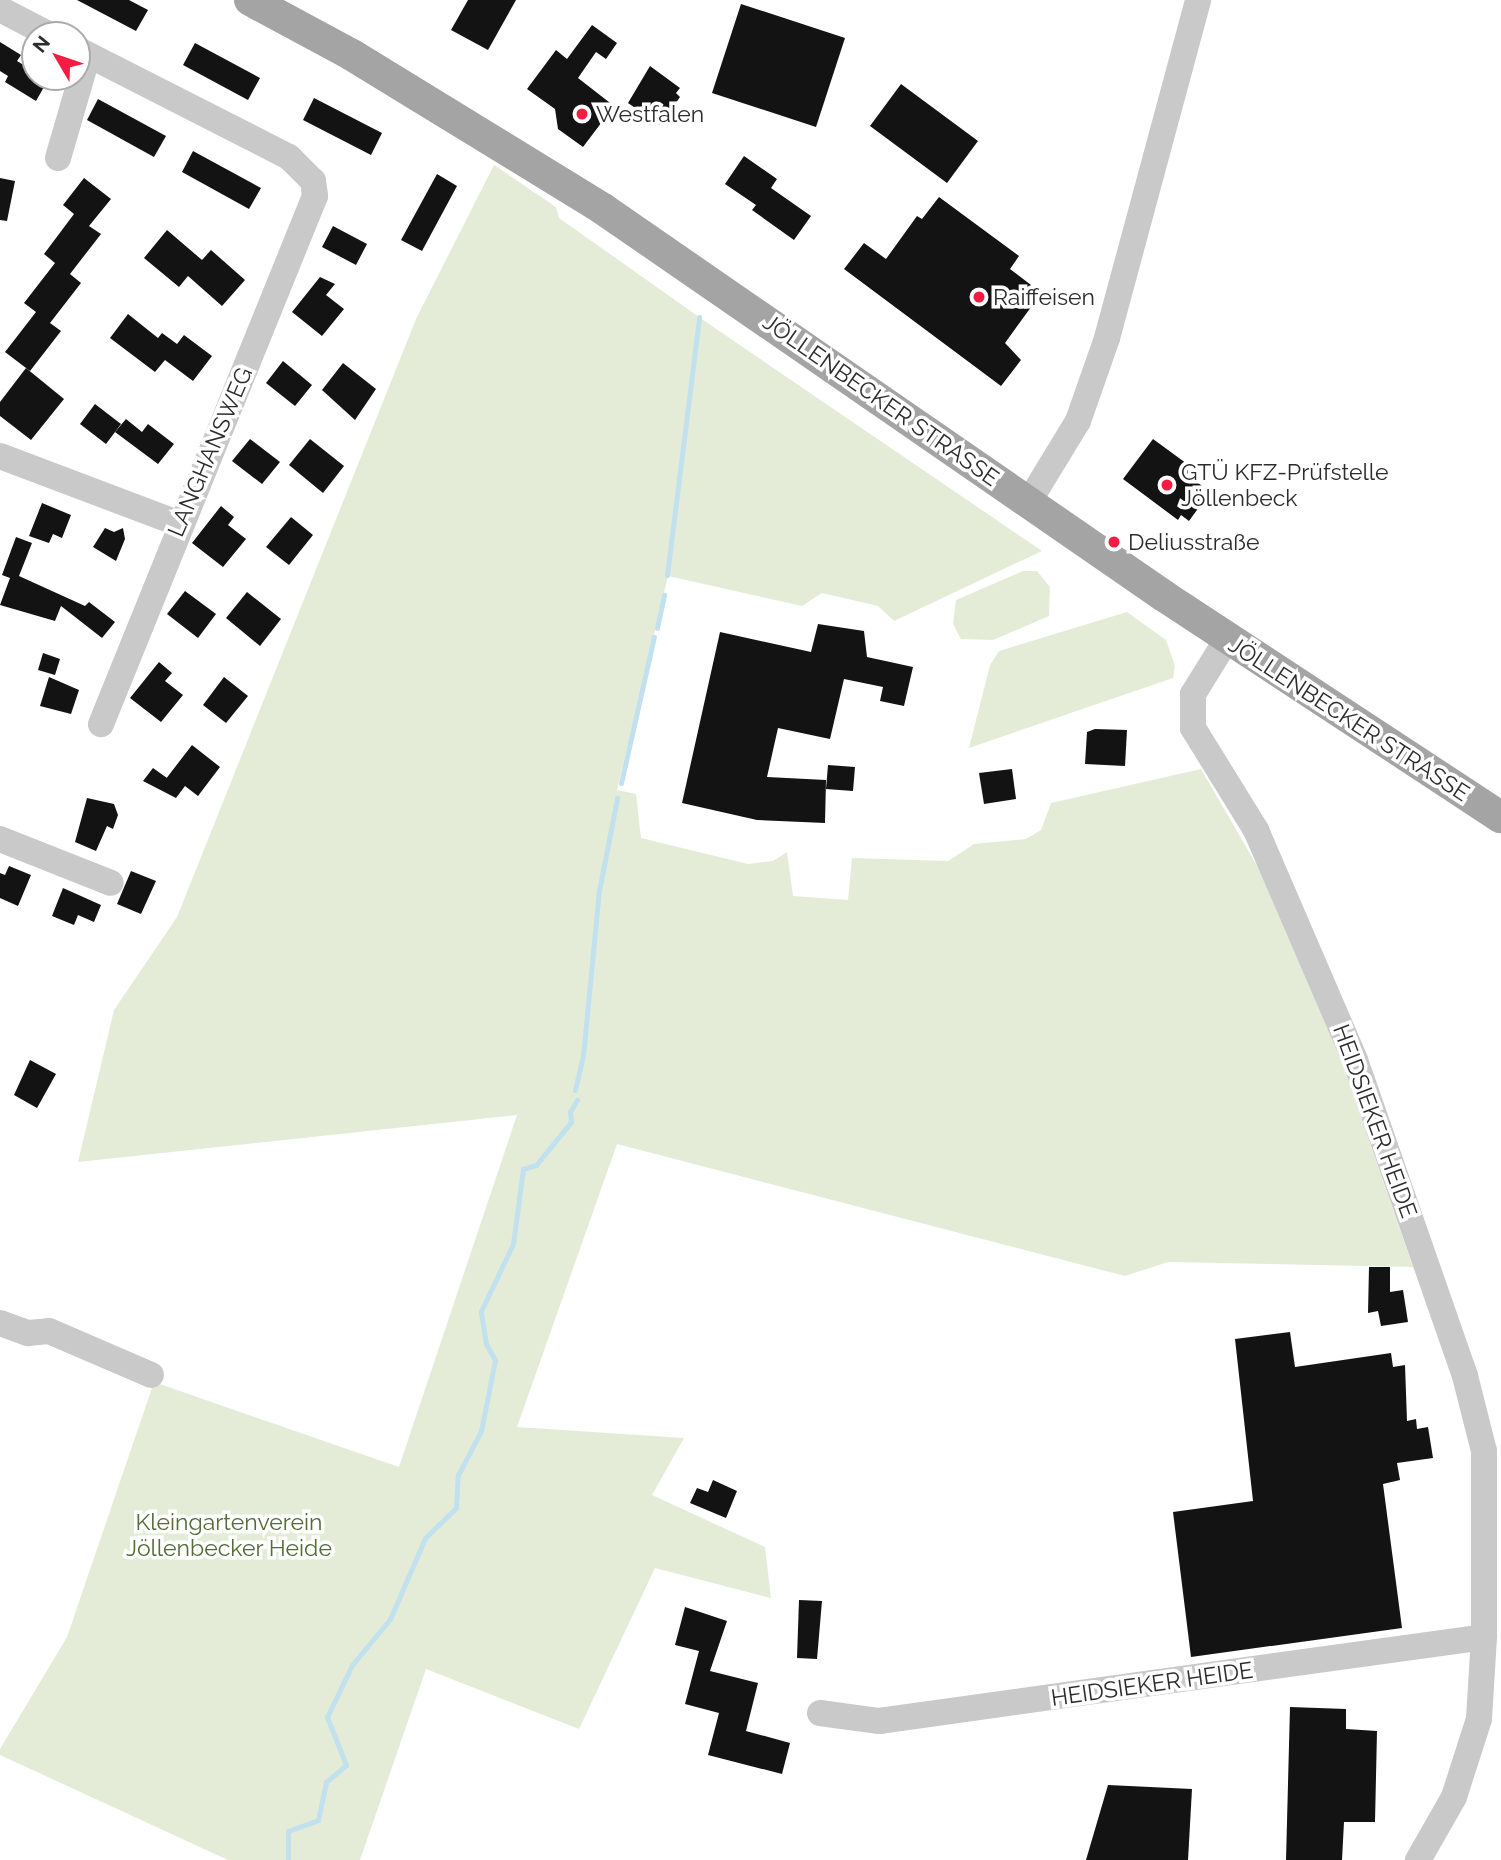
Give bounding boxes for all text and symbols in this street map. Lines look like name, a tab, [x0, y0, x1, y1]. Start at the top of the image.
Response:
north arrow	[21, 21, 91, 91]
text: N	[28, 31, 54, 57]
place label: Westfalen	[596, 100, 704, 128]
marker: Westfalen	[574, 106, 590, 122]
place label: Raiffeisen	[993, 283, 1095, 311]
marker: Raiffeisen	[971, 289, 987, 305]
street label: JÖLLENBECKER STRASSE	[758, 308, 1004, 492]
street label: LANGHANSWEG	[162, 363, 258, 541]
place label: GTÜ KFZ-Prüfstelle Jöllenbeck	[1181, 458, 1389, 512]
marker: GTÜ KFZ-Prüfstelle Jöllenbeck	[1159, 477, 1175, 493]
place label: Deliusstraße	[1128, 528, 1260, 556]
marker: Deliusstraße	[1106, 534, 1122, 550]
street label: JÖLLENBECKER STRASSE	[1223, 631, 1475, 807]
street label: HEIDSIEKER HEIDE	[1327, 1021, 1423, 1221]
park label: Kleingartenverein Jöllenbecker Heide	[126, 1508, 332, 1562]
street label: HEIDSIEKER HEIDE	[1049, 1656, 1255, 1712]

